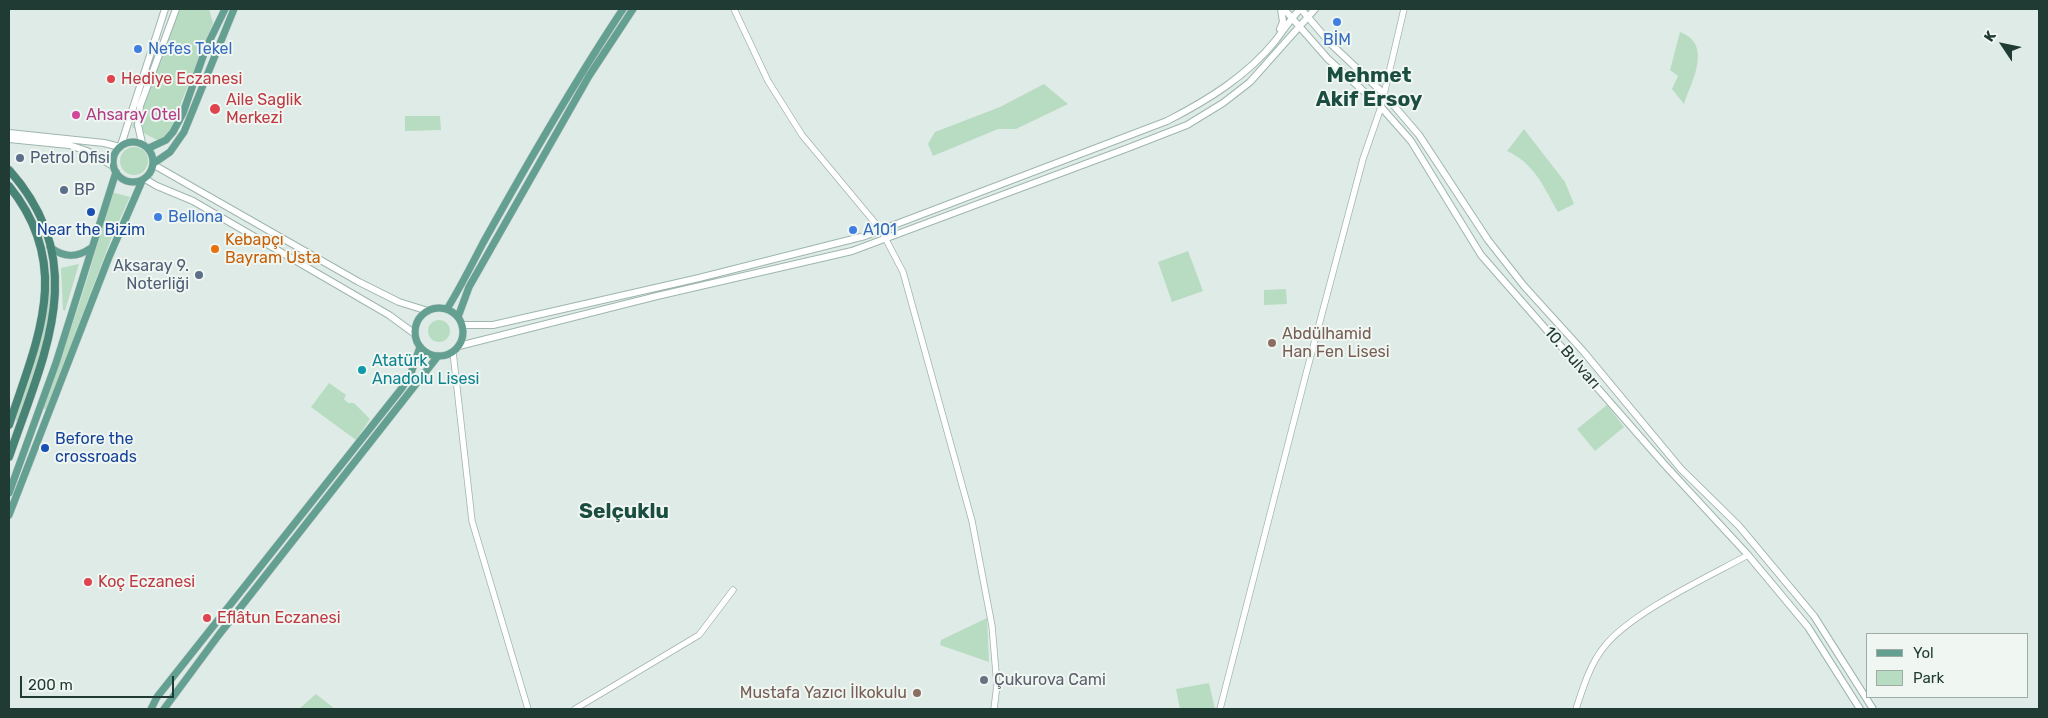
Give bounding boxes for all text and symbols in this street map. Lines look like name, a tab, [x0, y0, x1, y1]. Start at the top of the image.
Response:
marker: BİM	[1331, 16, 1343, 28]
north arrow	[1978, 20, 2028, 70]
text: K	[1980, 28, 2000, 45]
place label: BİM	[1323, 30, 1351, 50]
place label: Nefes Tekel	[148, 39, 232, 59]
marker: Nefes Tekel	[132, 43, 144, 55]
district label: Mehmet Akif Ersoy	[1316, 63, 1422, 113]
place label: Hediye Eczanesi	[121, 69, 242, 89]
marker: Hediye Eczanesi	[105, 73, 117, 85]
place label: Aile Saglik Merkezi	[226, 90, 302, 128]
marker: Aile Saglik Merkezi	[208, 102, 222, 116]
place label: Ahsaray Otel	[86, 105, 181, 125]
marker: Ahsaray Otel	[70, 109, 82, 121]
place label: Petrol Ofisi	[30, 148, 110, 168]
marker: Petrol Ofisi	[14, 152, 26, 164]
place label: BP	[74, 180, 95, 200]
marker: BP	[58, 184, 70, 196]
marker: Near the Bizim	[85, 206, 97, 218]
place label: Bellona	[168, 207, 223, 227]
marker: Bellona	[152, 211, 164, 223]
place label: Near the Bizim	[37, 220, 145, 240]
place label: A101	[863, 220, 897, 240]
marker: A101	[847, 224, 859, 236]
place label: Kebapçı Bayram Usta	[225, 230, 320, 268]
marker: Kebapçı Bayram Usta	[209, 243, 221, 255]
place label: Aksaray 9. Noterliği	[113, 256, 189, 294]
marker: Aksaray 9. Noterliği	[193, 269, 205, 281]
street label: 10. Bulvarı	[1540, 323, 1604, 393]
place label: Abdülhamid Han Fen Lisesi	[1282, 324, 1390, 362]
marker: Abdülhamid Han Fen Lisesi	[1266, 337, 1278, 349]
place label: Atatürk Anadolu Lisesi	[372, 351, 479, 389]
marker: Atatürk Anadolu Lisesi	[356, 364, 368, 376]
place label: Before the crossroads	[55, 429, 137, 467]
marker: Before the crossroads	[39, 442, 51, 454]
district label: Selçuklu	[579, 499, 669, 525]
place label: Koç Eczanesi	[98, 572, 195, 592]
marker: Koç Eczanesi	[82, 576, 94, 588]
place label: Eflâtun Eczanesi	[217, 608, 340, 628]
marker: Eflâtun Eczanesi	[201, 612, 213, 624]
legend	[1866, 633, 2028, 698]
text: Yol	[1913, 644, 1934, 662]
scale bar	[22, 666, 176, 698]
text: Park	[1913, 669, 1944, 687]
place label: Çukurova Cami	[994, 670, 1106, 690]
marker: Çukurova Cami	[978, 674, 990, 686]
text: 200 m	[28, 676, 73, 694]
place label: Mustafa Yazıcı İlkokulu	[740, 683, 907, 703]
marker: Mustafa Yazıcı İlkokulu	[911, 687, 923, 699]

